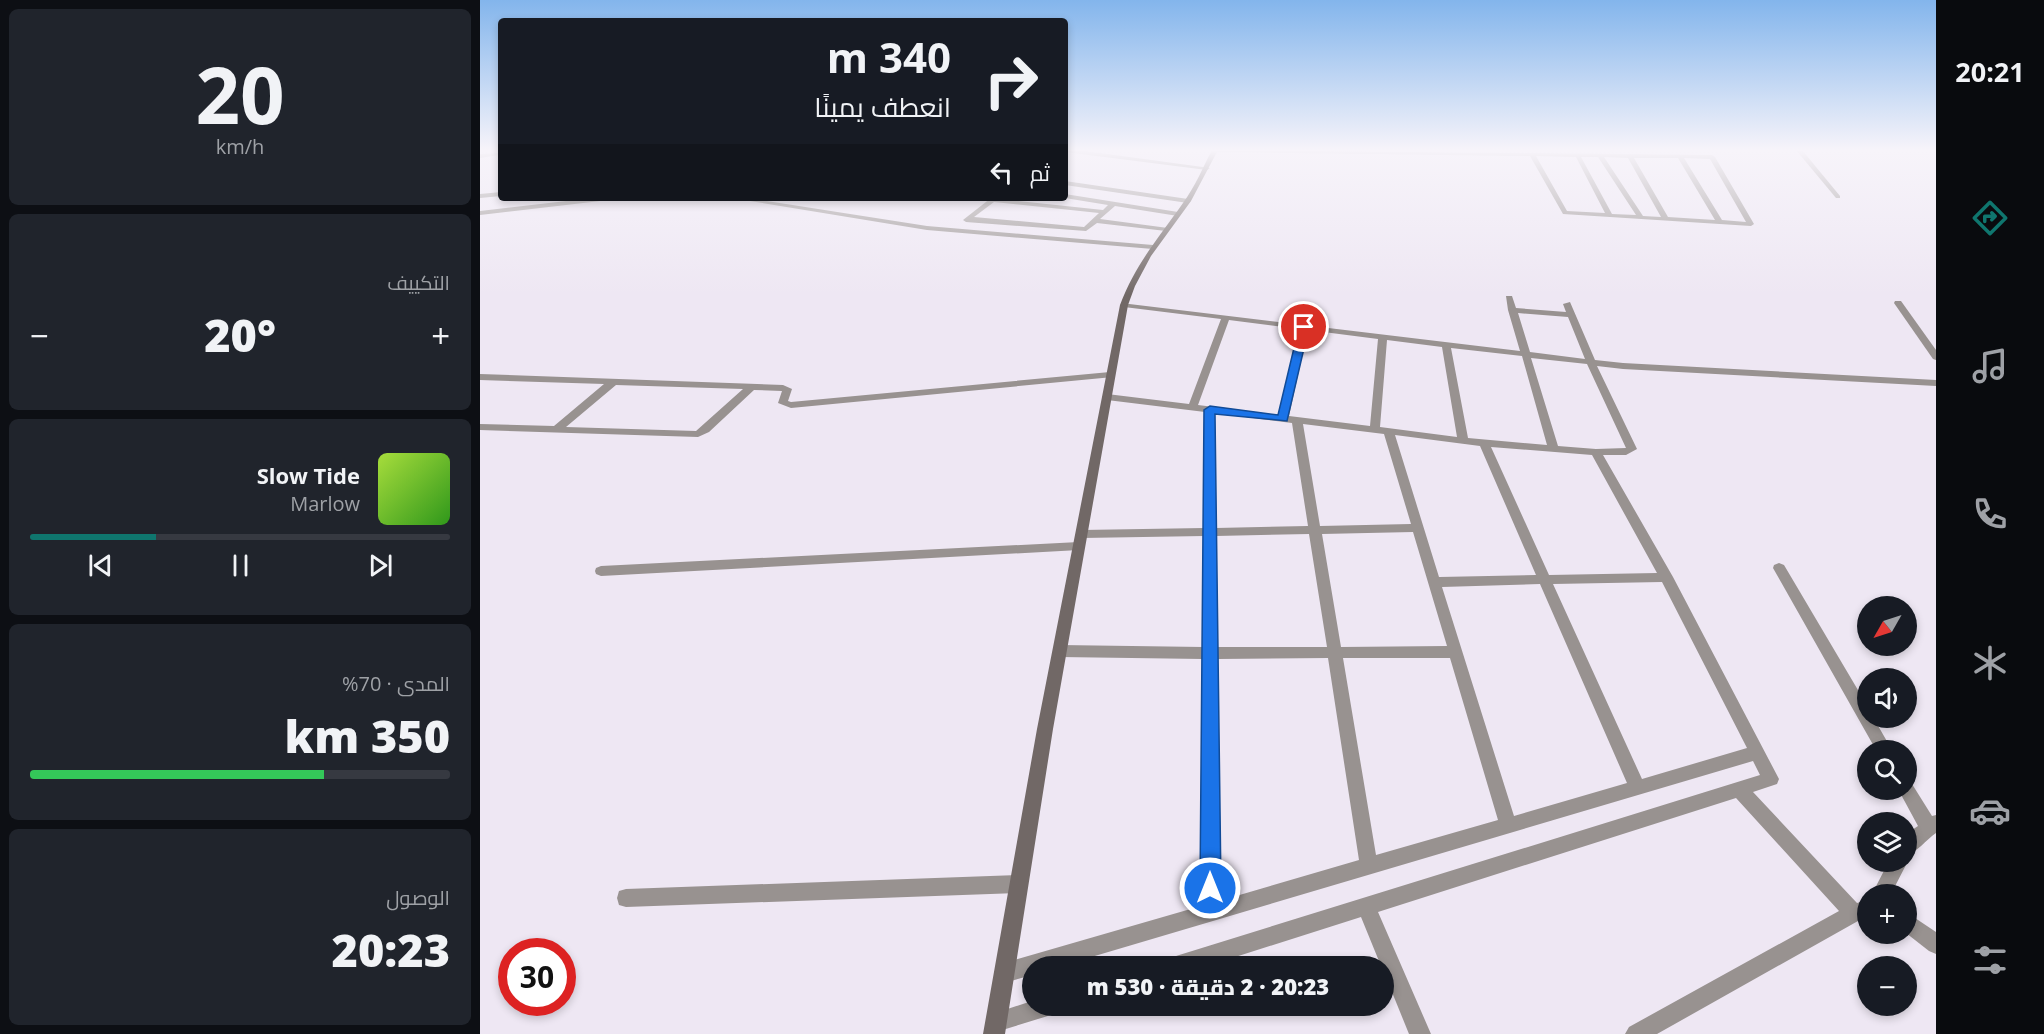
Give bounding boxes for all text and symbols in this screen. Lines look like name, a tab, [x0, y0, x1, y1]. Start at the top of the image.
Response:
text: 340 m	[827, 28, 951, 85]
text: 20	[195, 41, 285, 147]
icon: right	[972, 42, 1050, 120]
text: 20:21	[1955, 53, 2025, 90]
text: انعطف يمينًا	[814, 88, 951, 125]
text: km/h	[216, 133, 264, 160]
icon: left	[985, 156, 1018, 189]
text: ثم	[1030, 157, 1050, 187]
icon: directions	[1969, 197, 2011, 239]
text: التكييف	[387, 269, 450, 296]
pin	[1278, 301, 1329, 352]
text: 20°	[204, 304, 276, 365]
icon: arrive	[1287, 310, 1320, 343]
text: −	[30, 313, 49, 358]
text: +	[431, 313, 450, 358]
icon: music	[1969, 345, 2011, 387]
text: Slow Tide	[257, 460, 360, 490]
text: Marlow	[290, 490, 360, 517]
icon: phone	[1969, 493, 2011, 535]
icon: previous	[84, 549, 117, 582]
icon: pause	[224, 549, 257, 582]
icon: next	[364, 549, 397, 582]
north arrow	[1857, 596, 1917, 656]
map controls	[1857, 596, 1917, 1016]
icon: climate	[1969, 642, 2011, 684]
button: sound	[1857, 668, 1917, 728]
text: المدى · 70%	[342, 670, 450, 697]
text: 350 km	[285, 705, 450, 766]
button: search	[1857, 740, 1917, 800]
icon: car	[1969, 790, 2011, 832]
button: layers	[1857, 812, 1917, 872]
position arrow	[1178, 856, 1242, 920]
text: الوصول	[386, 884, 450, 911]
button: +	[1857, 884, 1917, 944]
text: 20:23	[332, 919, 450, 980]
speed limit sign: 30	[498, 938, 576, 1016]
icon: filters	[1969, 939, 2011, 981]
button: −	[1857, 956, 1917, 1016]
text: 20:23 · 2 دقيقة · 530 m	[1087, 971, 1329, 1001]

